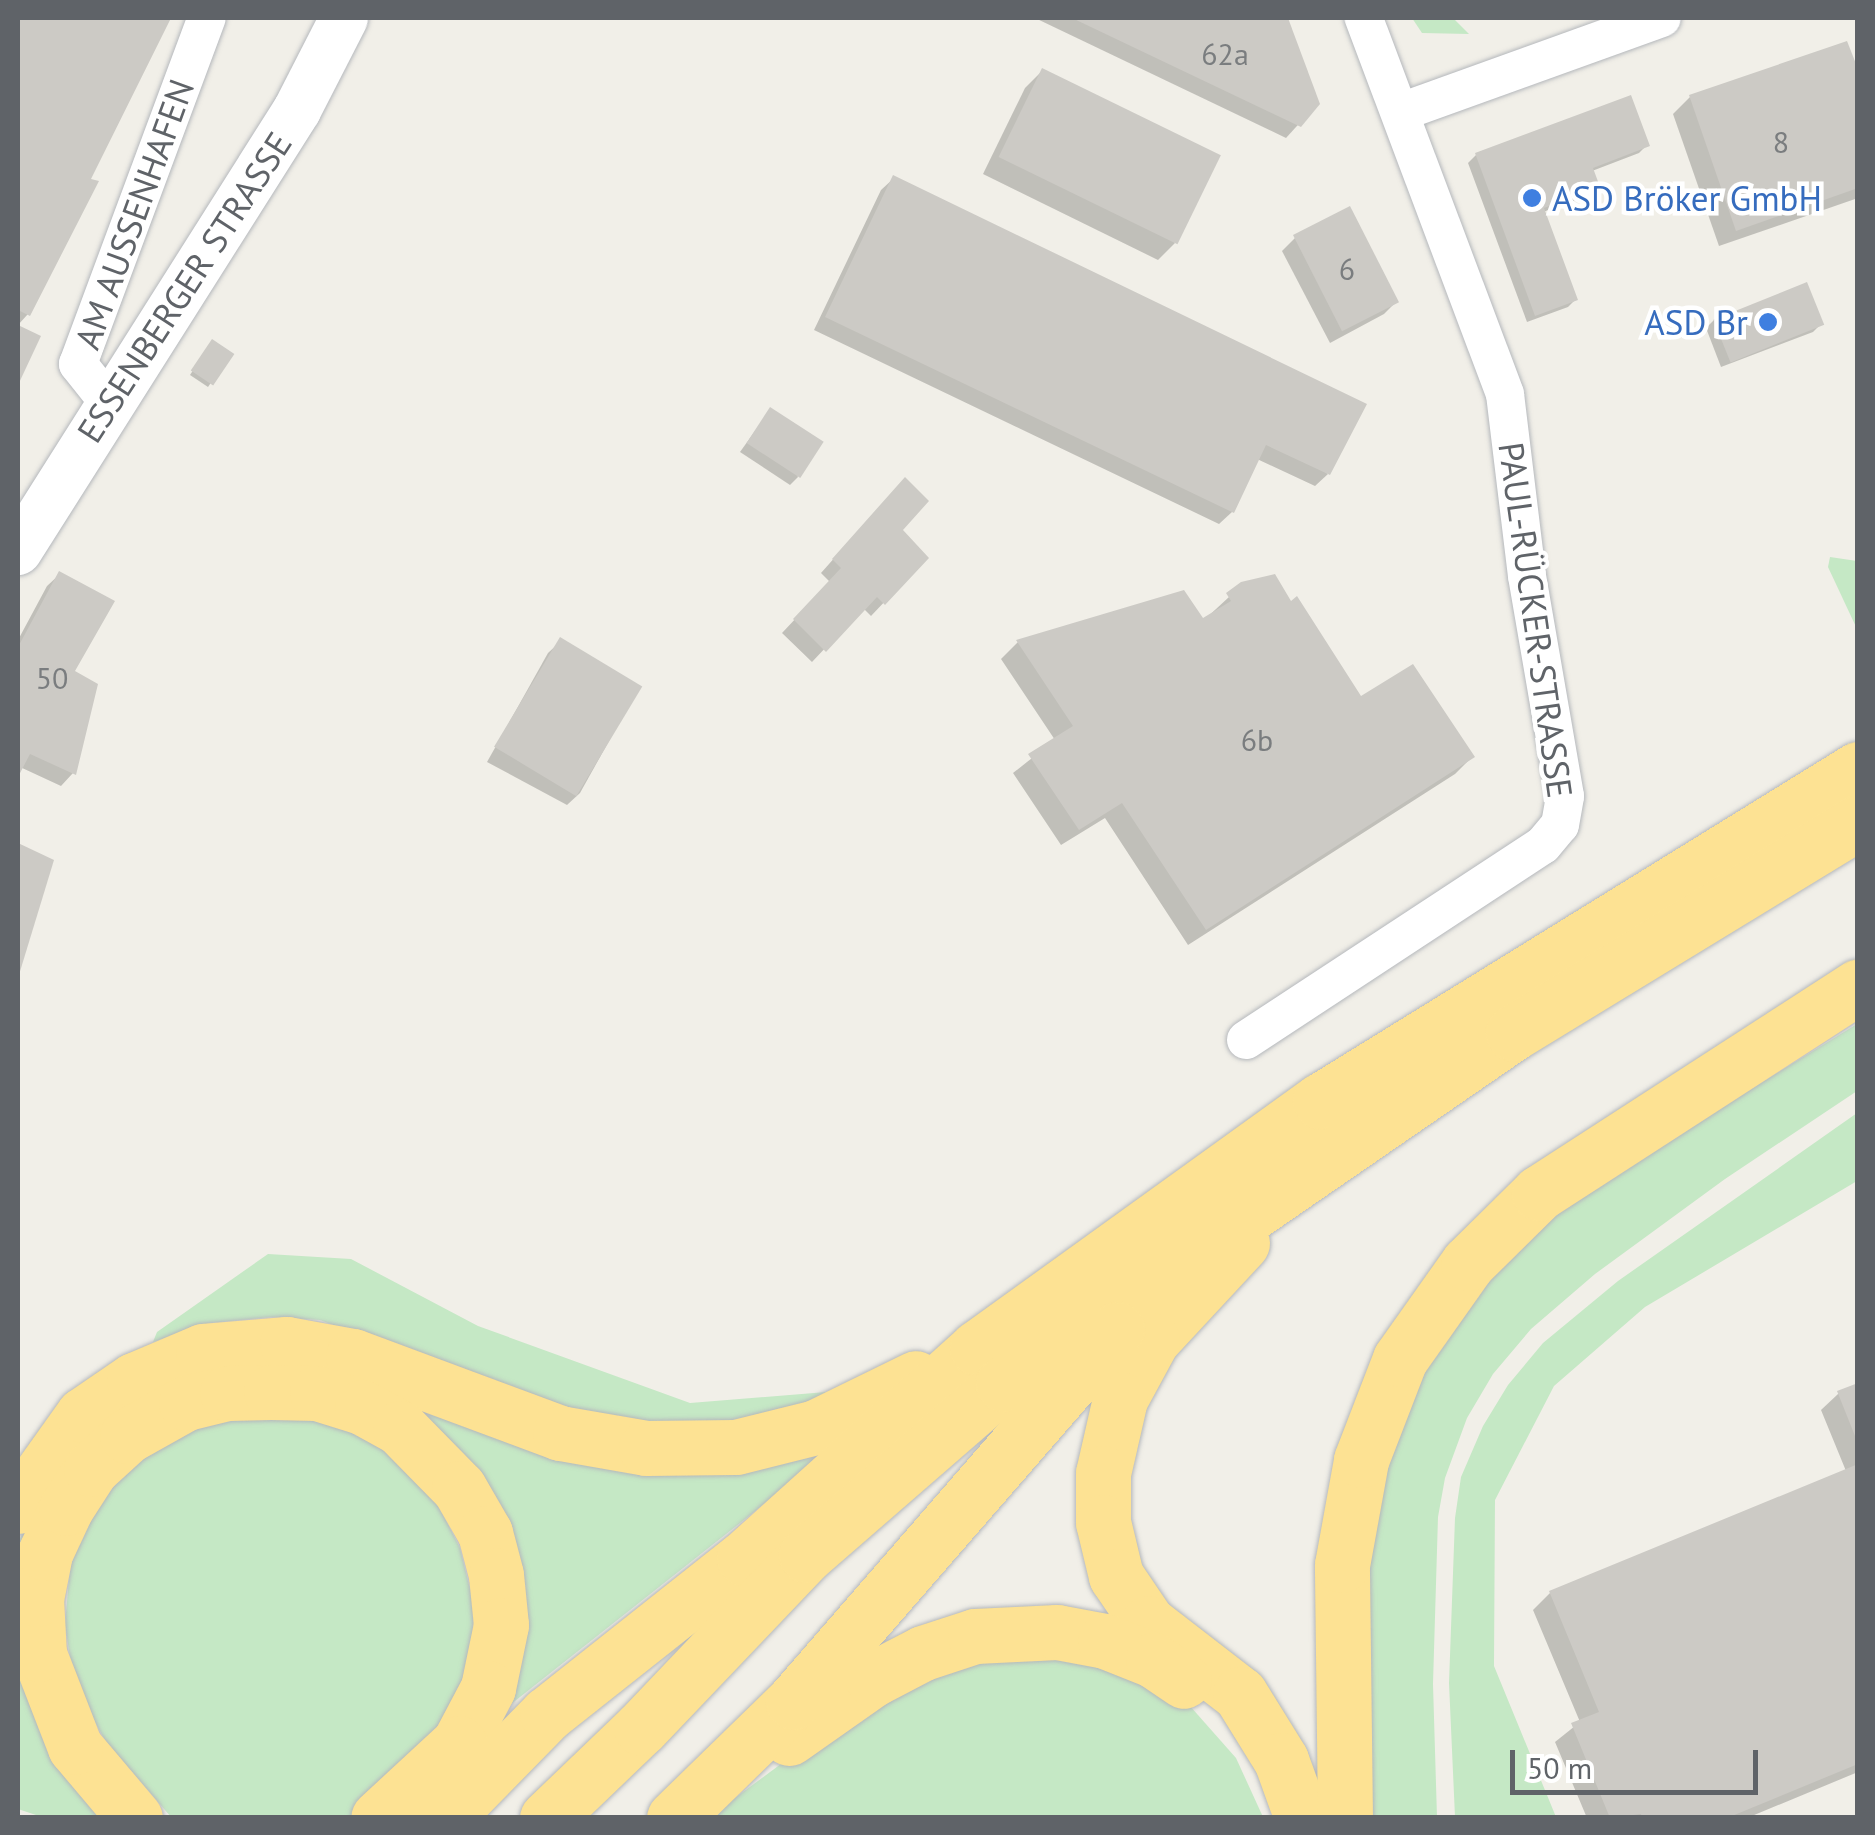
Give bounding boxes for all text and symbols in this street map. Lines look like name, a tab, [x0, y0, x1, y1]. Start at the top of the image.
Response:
house number: 62a	[1201, 36, 1249, 72]
street label: AM AUSSENHAFEN	[66, 73, 202, 355]
street label: ESSENBERGER STRASSE	[68, 124, 300, 450]
house number: 8	[1773, 124, 1789, 160]
place label: ASD Bröker GmbH	[1552, 177, 1822, 219]
marker: ASD Bröker GmbH	[1521, 187, 1543, 209]
house number: 6	[1339, 251, 1355, 287]
place label: ASD Br	[1644, 301, 1748, 343]
marker: ASD Br	[1757, 311, 1779, 333]
street label: PAUL-RÜCKER-STRASSE	[1490, 439, 1582, 801]
house number: 50	[36, 660, 68, 696]
house number: 6b	[1241, 722, 1273, 758]
scale bar	[1515, 1730, 1762, 1792]
text: 50 m	[1527, 1748, 1592, 1787]

